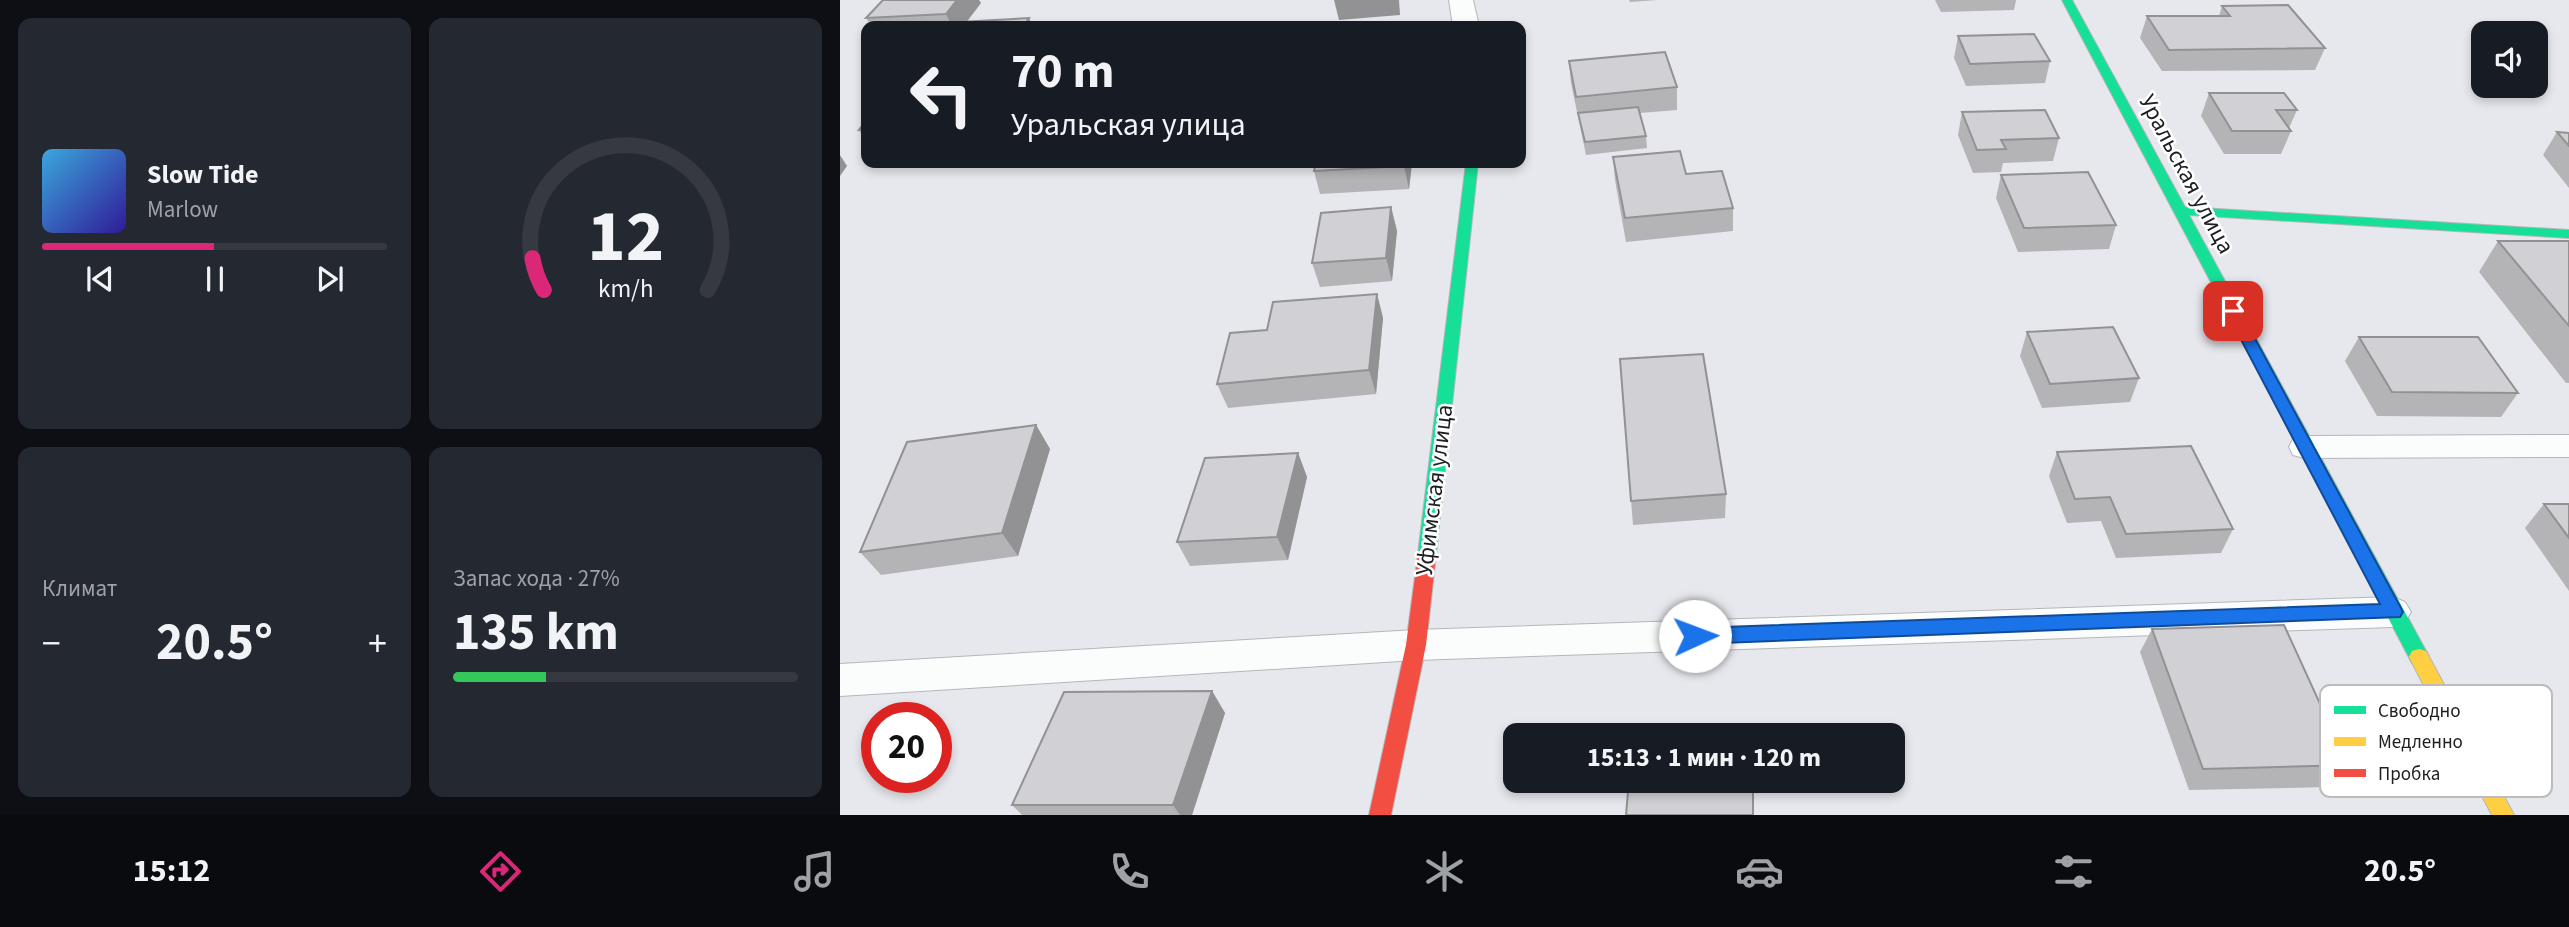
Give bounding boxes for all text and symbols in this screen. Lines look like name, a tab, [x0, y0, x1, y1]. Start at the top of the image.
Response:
map controls	[2471, 21, 2548, 98]
button: sound	[2471, 21, 2548, 98]
text: 70 m	[1011, 37, 1115, 107]
icon: left	[896, 49, 987, 140]
street label: Уральская улица	[2130, 88, 2243, 260]
text: Уральская улица	[1011, 102, 1246, 148]
text: Slow Tide	[147, 156, 258, 193]
text: 12	[587, 185, 664, 289]
text: Marlow	[147, 193, 218, 226]
icon: previous	[81, 260, 119, 298]
icon: pause	[196, 260, 234, 298]
icon: next	[311, 260, 349, 298]
text: km/h	[598, 271, 653, 307]
pin	[2203, 281, 2263, 341]
icon: arrive	[2214, 292, 2252, 330]
street label: Уфимская улица	[1407, 402, 1462, 578]
text: Запас хода · 27%	[453, 562, 620, 595]
text: Климат	[42, 572, 117, 605]
text: 135 km	[453, 596, 619, 670]
position arrow	[1658, 599, 1732, 673]
text: 20.5°	[156, 606, 273, 680]
text: −	[42, 617, 61, 671]
text: +	[368, 617, 387, 671]
legend	[2320, 685, 2552, 797]
text: Свободно	[2378, 698, 2461, 725]
speed limit sign: 20	[861, 702, 952, 793]
text: Медленно	[2378, 729, 2463, 756]
text: 15:13 · 1 мин · 120 m	[1587, 739, 1821, 776]
text: Пробка	[2378, 761, 2440, 788]
icon: directions	[476, 847, 525, 896]
icon: music	[790, 847, 839, 896]
icon: phone	[1105, 847, 1154, 896]
icon: climate	[1420, 847, 1469, 896]
icon: car	[1735, 847, 1784, 896]
icon: filters	[2049, 847, 2098, 896]
text: 15:12	[133, 848, 210, 894]
text: 20.5°	[2364, 848, 2436, 894]

